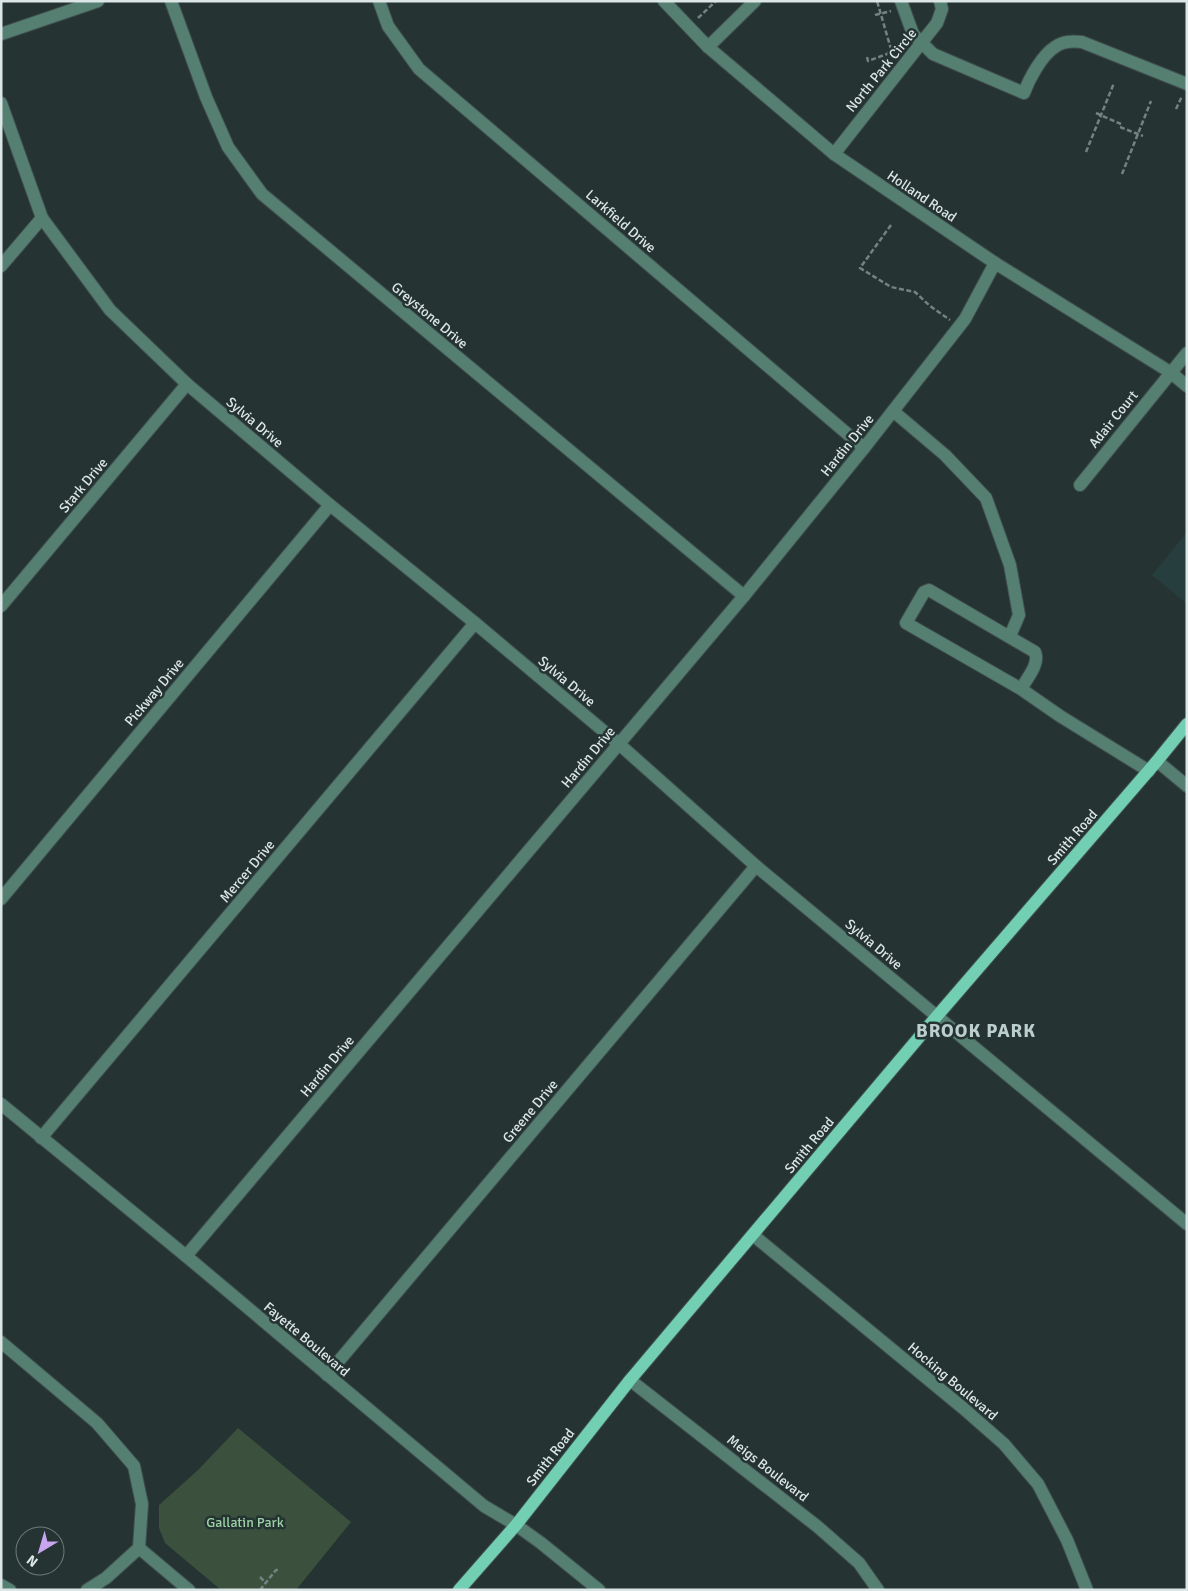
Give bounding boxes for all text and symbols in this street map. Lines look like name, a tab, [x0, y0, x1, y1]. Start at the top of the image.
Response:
street label: North Park Circle	[843, 25, 920, 116]
street label: Holland Road	[884, 167, 960, 226]
street label: Larkfield Drive	[582, 186, 659, 256]
street label: Greystone Drive	[388, 279, 471, 352]
street label: Adair Court	[1085, 387, 1142, 451]
street label: Sylvia Drive	[223, 394, 287, 451]
street label: Hardin Drive	[817, 411, 878, 480]
street label: Stark Drive	[56, 454, 111, 516]
street label: Sylvia Drive	[535, 653, 599, 710]
street label: Pickway Drive	[121, 655, 188, 730]
street label: Hardin Drive	[558, 723, 619, 791]
street label: Smith Road	[1044, 806, 1101, 869]
street label: Mercer Drive	[216, 837, 278, 906]
street label: Sylvia Drive	[842, 916, 906, 973]
district label: BROOK PARK	[916, 1019, 1036, 1043]
street label: Hardin Drive	[297, 1032, 358, 1100]
street label: Greene Drive	[499, 1076, 562, 1146]
street label: Smith Road	[781, 1114, 838, 1177]
street label: Fayette Boulevard	[260, 1298, 353, 1380]
street label: Hocking Boulevard	[904, 1339, 1001, 1424]
street label: Smith Road	[523, 1425, 578, 1489]
street label: Meigs Boulevard	[724, 1431, 812, 1506]
park label: Gallatin Park	[206, 1514, 284, 1531]
north arrow	[15, 1526, 65, 1576]
text: N	[23, 1551, 41, 1571]

